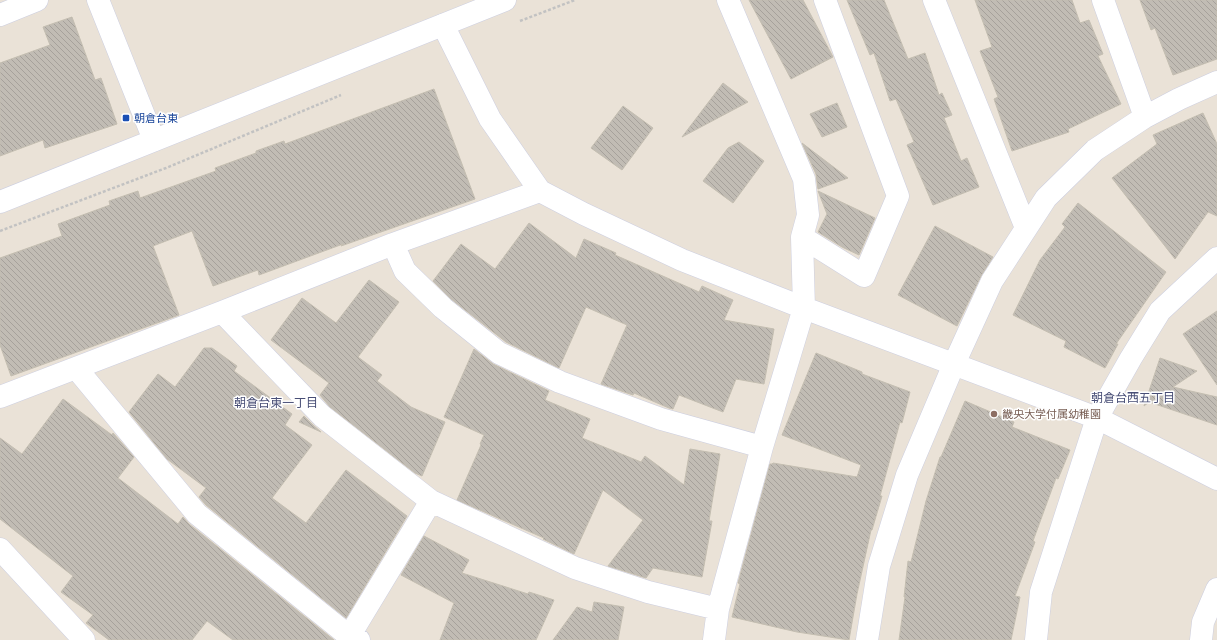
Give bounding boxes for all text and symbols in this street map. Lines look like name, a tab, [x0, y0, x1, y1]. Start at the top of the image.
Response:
place label: 朝倉台東	[134, 112, 178, 125]
marker: 朝倉台東	[121, 113, 131, 123]
district label: 朝倉台西五丁目	[1091, 391, 1175, 405]
district label: 朝倉台東一丁目	[234, 396, 318, 410]
place label: 畿央大学付属幼稚園	[1002, 408, 1101, 421]
marker: 畿央大学付属幼稚園	[989, 409, 999, 419]

